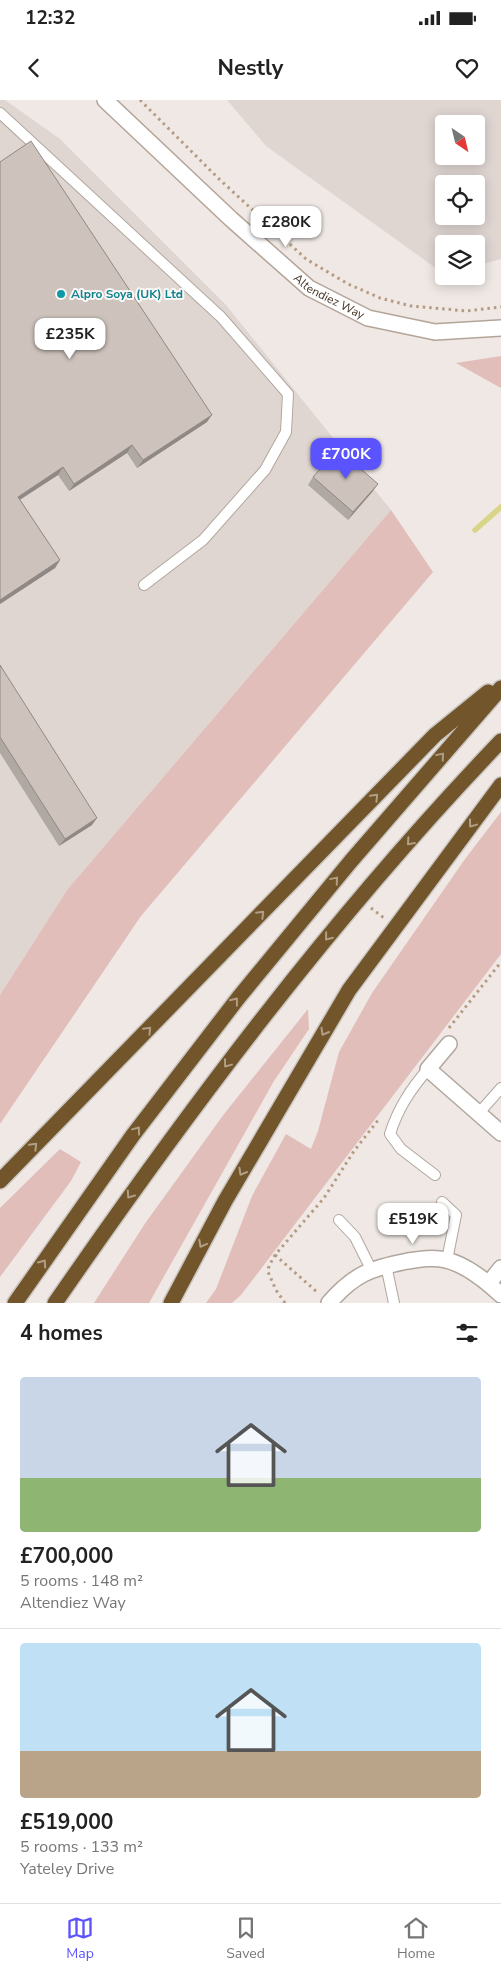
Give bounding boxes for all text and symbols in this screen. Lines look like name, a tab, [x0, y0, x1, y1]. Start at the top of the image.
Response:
text: 12:32	[25, 5, 75, 31]
text: Nestly	[218, 53, 283, 83]
icon: back	[20, 54, 48, 82]
icon: heart	[453, 54, 481, 82]
north arrow	[435, 115, 485, 165]
map controls	[435, 115, 485, 285]
button: locate	[435, 175, 485, 225]
pin: £280K	[251, 206, 321, 248]
text: £280K	[261, 211, 311, 233]
button: layers	[435, 235, 485, 285]
street label: Altendiez Way	[290, 270, 368, 323]
place label: Alpro Soya (UK) Ltd	[71, 286, 183, 302]
marker: Alpro Soya (UK) Ltd	[55, 288, 67, 300]
pin: £235K	[35, 318, 105, 360]
text: £235K	[45, 323, 95, 345]
pin: £700K	[311, 438, 381, 480]
text: £700K	[321, 443, 371, 465]
one-way arrow	[435, 753, 444, 762]
one-way arrow	[369, 794, 378, 803]
one-way arrow	[469, 818, 477, 827]
one-way arrow	[407, 836, 416, 845]
one-way arrow	[330, 877, 338, 886]
one-way arrow	[256, 910, 265, 919]
one-way arrow	[325, 931, 333, 940]
one-way arrow	[230, 998, 238, 1007]
one-way arrow	[142, 1026, 151, 1035]
one-way arrow	[320, 1026, 330, 1035]
one-way arrow	[224, 1058, 233, 1068]
one-way arrow	[131, 1126, 140, 1136]
one-way arrow	[28, 1142, 37, 1151]
one-way arrow	[238, 1166, 248, 1175]
one-way arrow	[127, 1189, 136, 1199]
pin: £519K	[378, 1202, 448, 1245]
text: £519K	[388, 1208, 438, 1230]
one-way arrow	[198, 1239, 208, 1248]
one-way arrow	[37, 1259, 46, 1269]
text: 4 homes	[20, 1319, 103, 1347]
icon: filters	[453, 1319, 481, 1347]
icon: home	[206, 1410, 296, 1500]
text: £700,000	[20, 1542, 113, 1570]
text: 5 rooms · 148 m²	[20, 1570, 143, 1592]
text: Altendiez Way	[20, 1592, 126, 1614]
icon: home	[206, 1675, 296, 1765]
text: £519,000	[20, 1808, 113, 1836]
text: 5 rooms · 133 m²	[20, 1836, 143, 1858]
text: Yateley Drive	[20, 1858, 114, 1880]
tab: Map	[66, 1914, 94, 1963]
tab: Saved	[226, 1914, 265, 1963]
tab: Home	[397, 1914, 435, 1963]

